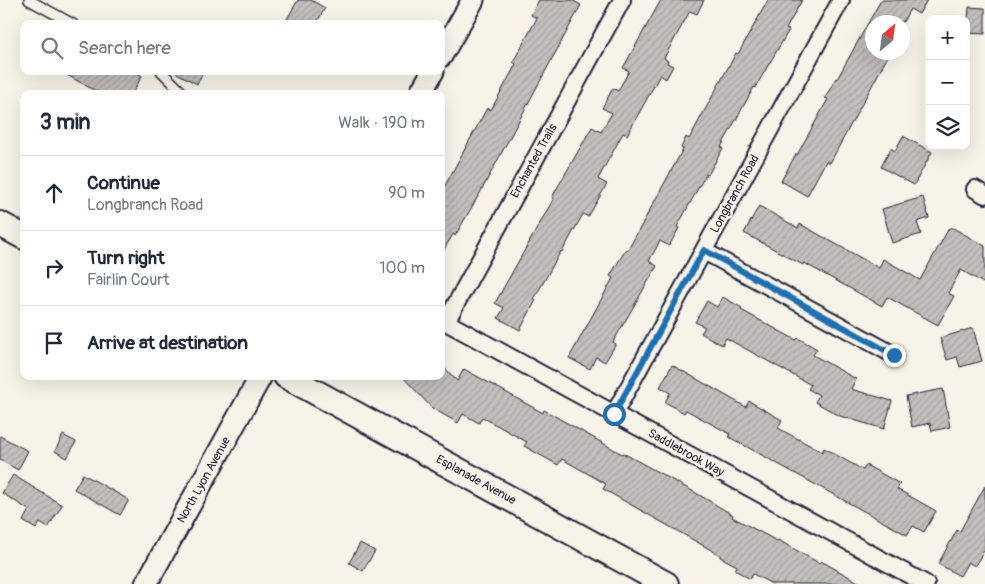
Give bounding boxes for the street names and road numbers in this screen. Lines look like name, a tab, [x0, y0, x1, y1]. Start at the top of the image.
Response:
street label: Enchanted Trails	[507, 121, 561, 201]
street label: Longbranch Road	[707, 152, 763, 236]
street label: Saddlebrook Way	[645, 426, 727, 480]
street label: North Lyon Avenue	[174, 434, 234, 526]
street label: Esplanade Avenue	[433, 452, 519, 508]

